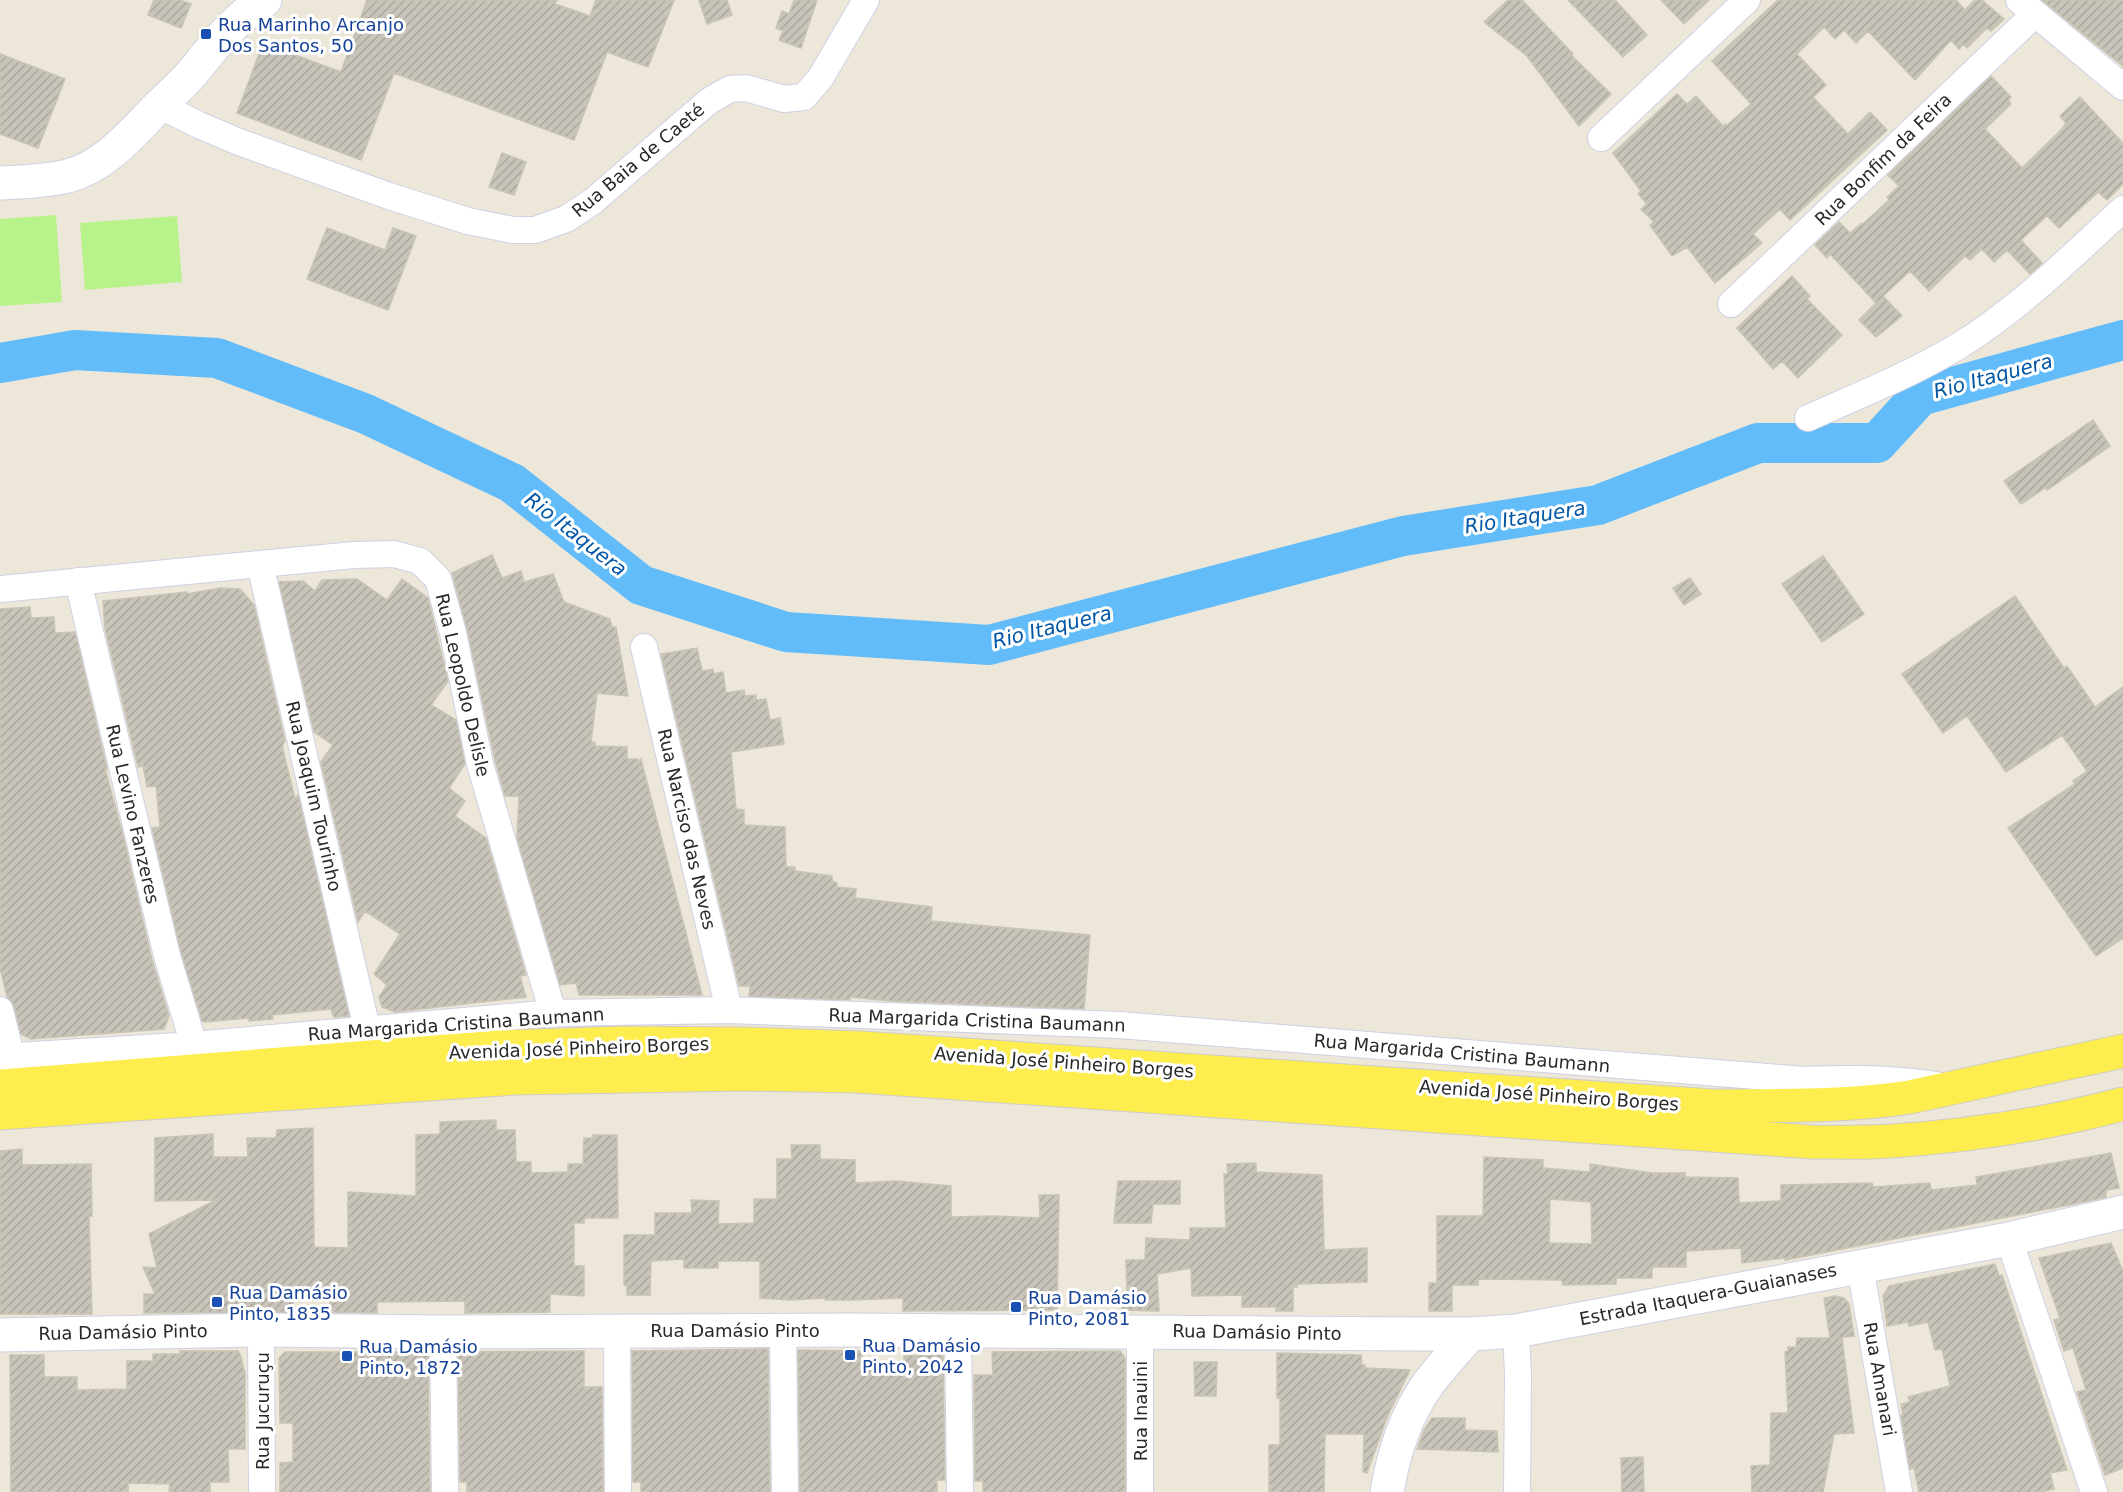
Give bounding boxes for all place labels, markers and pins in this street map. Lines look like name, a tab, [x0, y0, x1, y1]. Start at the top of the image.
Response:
place label: Rua Marinho Arcanjo Dos Santos, 50	[218, 14, 404, 56]
marker: Rua Marinho Arcanjo Dos Santos, 50	[199, 27, 213, 41]
place label: Rua Damásio Pinto, 1835	[229, 1282, 348, 1324]
place label: Rua Damásio Pinto, 2081	[1028, 1287, 1147, 1329]
marker: Rua Damásio Pinto, 1835	[210, 1295, 224, 1309]
marker: Rua Damásio Pinto, 2081	[1009, 1300, 1023, 1314]
place label: Rua Damásio Pinto, 2042	[862, 1335, 981, 1377]
place label: Rua Damásio Pinto, 1872	[359, 1336, 478, 1378]
marker: Rua Damásio Pinto, 2042	[843, 1348, 857, 1362]
marker: Rua Damásio Pinto, 1872	[340, 1349, 354, 1363]

